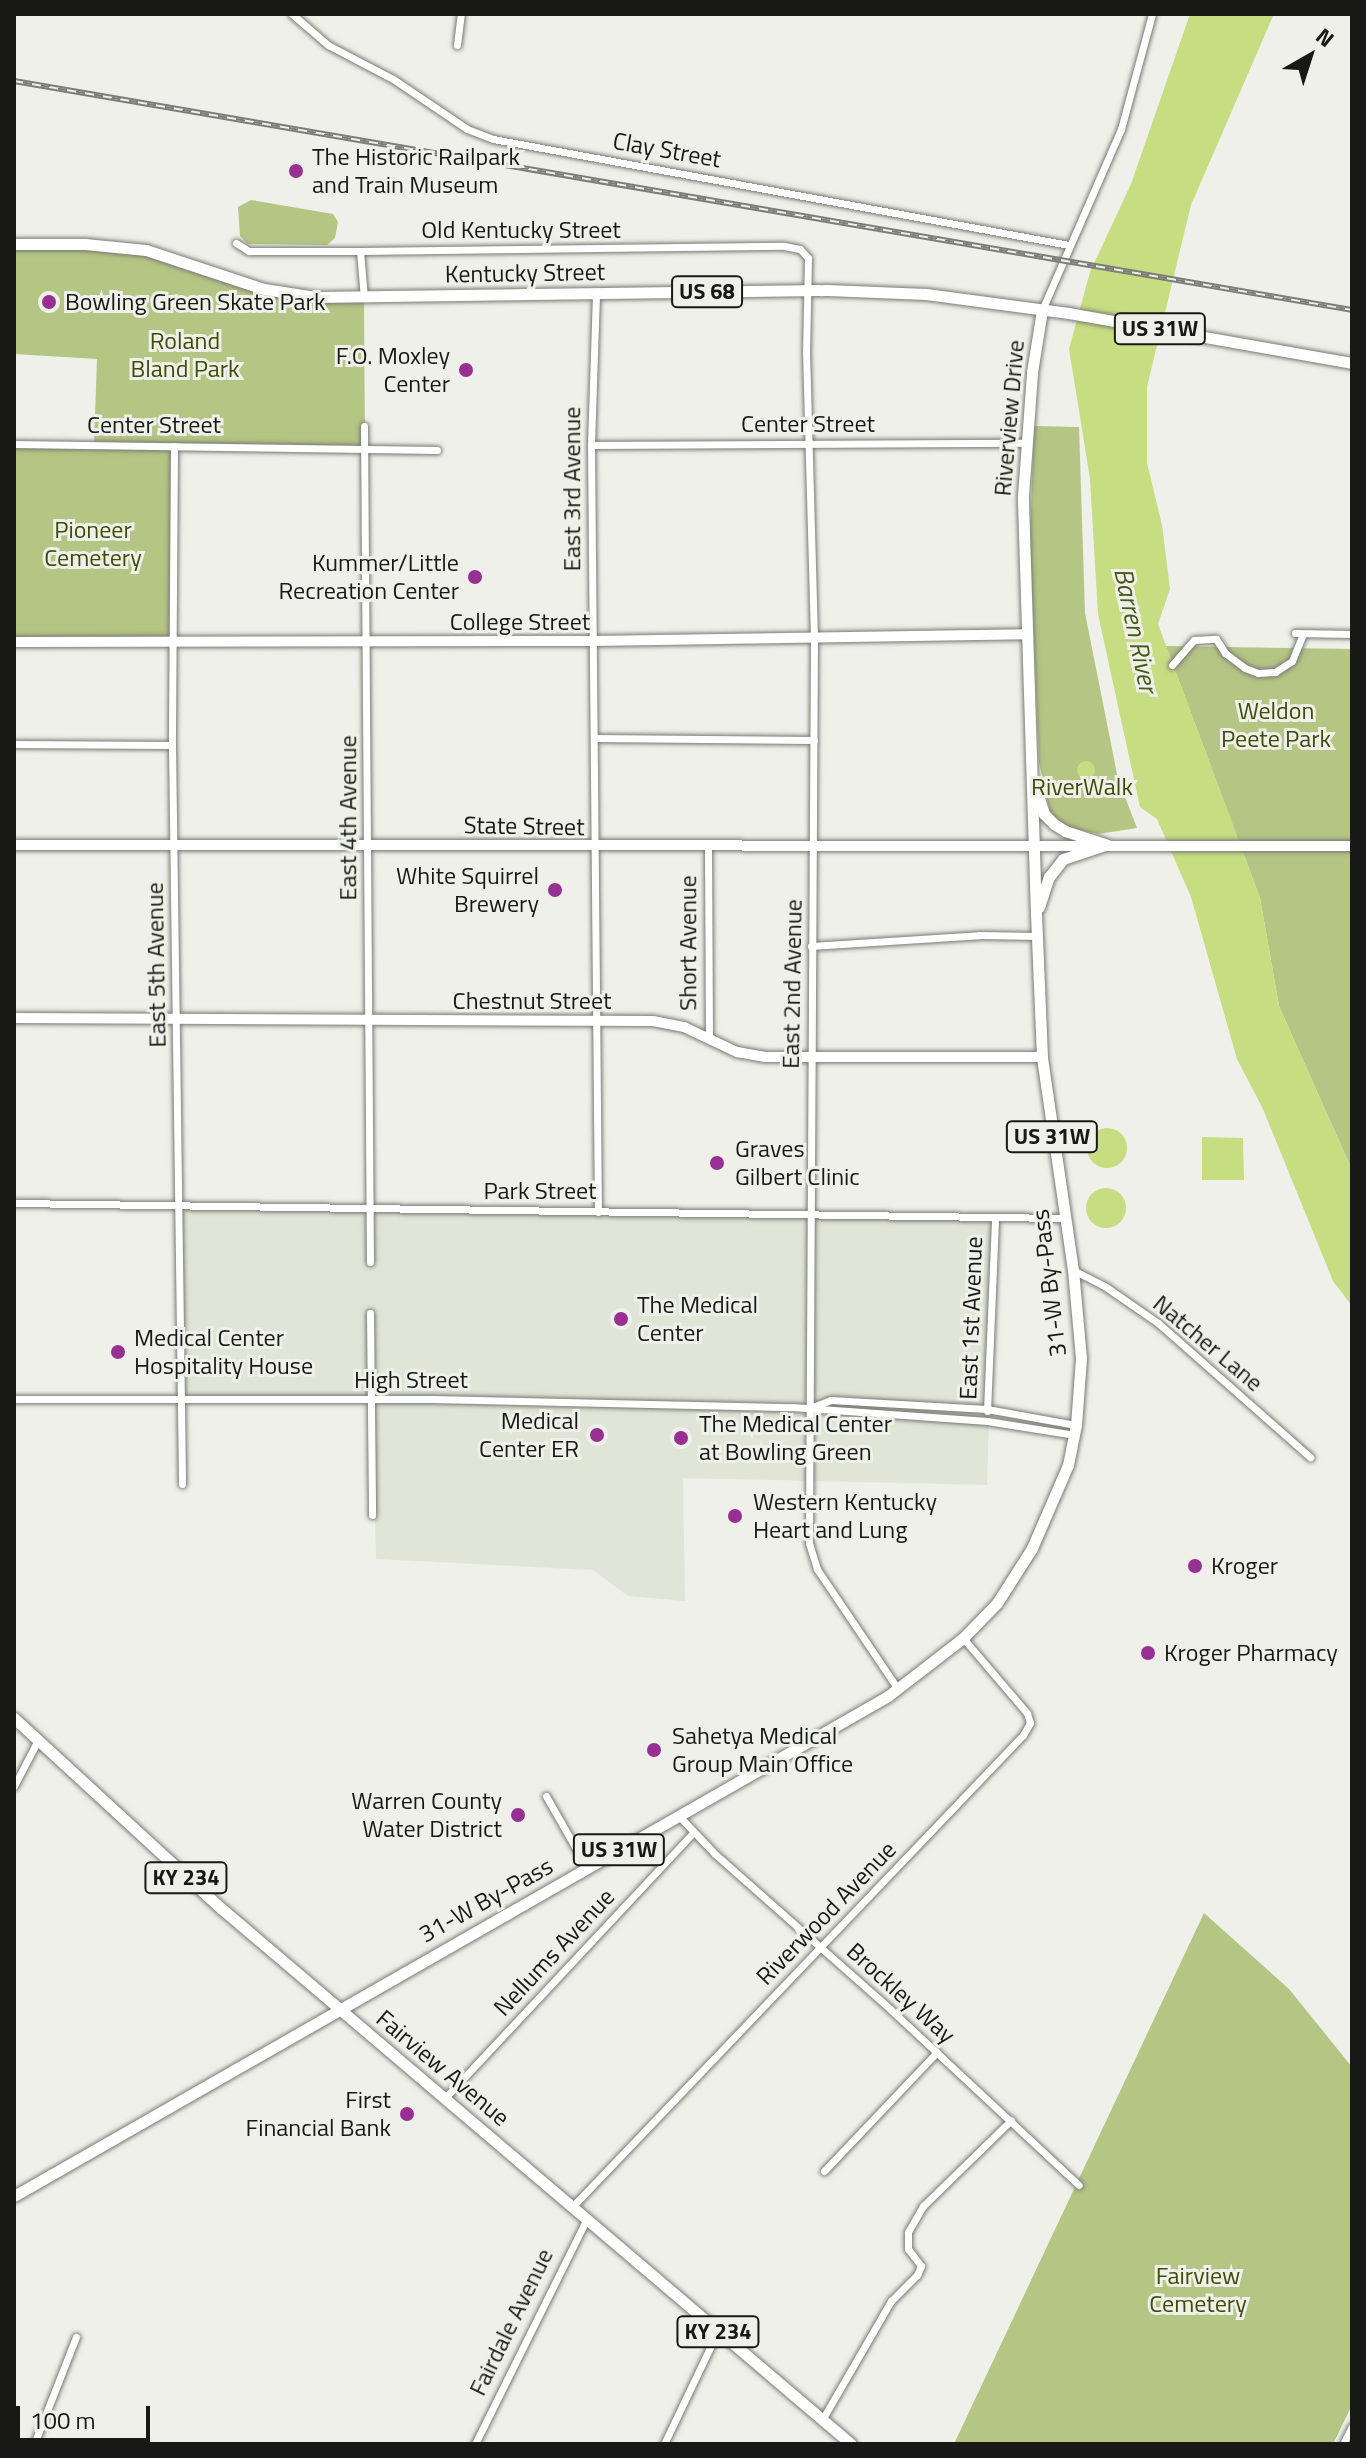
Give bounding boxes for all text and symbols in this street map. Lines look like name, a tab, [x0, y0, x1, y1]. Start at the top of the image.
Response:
north arrow	[1270, 16, 1350, 96]
text: N	[1308, 19, 1342, 55]
street label: Clay Street	[611, 126, 723, 174]
place label: The Historic Railpark and Train Museum	[312, 143, 520, 199]
marker: The Historic Railpark and Train Museum	[287, 162, 305, 180]
street label: Old Kentucky Street	[421, 216, 621, 244]
street label: Kentucky Street	[445, 257, 605, 289]
road number: US 68	[671, 274, 743, 310]
place label: Bowling Green Skate Park	[65, 288, 325, 316]
marker: Bowling Green Skate Park	[40, 293, 58, 311]
road number: US 31W	[1112, 311, 1208, 347]
park label: Roland Bland Park	[130, 327, 240, 383]
street label: Riverview Drive	[988, 339, 1030, 497]
place label: F.O. Moxley Center	[336, 342, 450, 398]
marker: F.O. Moxley Center	[457, 361, 475, 379]
street label: East 3rd Avenue	[558, 407, 586, 571]
street label: Center Street	[741, 410, 875, 438]
street label: Center Street	[87, 411, 221, 439]
park label: Pioneer Cemetery	[44, 516, 142, 572]
place label: Kummer/Little Recreation Center	[279, 549, 459, 605]
water label: Barren River	[1108, 565, 1164, 695]
marker: Kummer/Little Recreation Center	[466, 568, 484, 586]
street label: College Street	[450, 608, 590, 636]
park label: Weldon Peete Park	[1221, 697, 1331, 753]
street label: East 4th Avenue	[334, 735, 362, 901]
park label: RiverWalk	[1031, 773, 1133, 801]
street label: State Street	[463, 811, 585, 841]
place label: White Squirrel Brewery	[396, 862, 539, 918]
street label: Short Avenue	[674, 875, 702, 1011]
marker: White Squirrel Brewery	[546, 881, 564, 899]
street label: East 5th Avenue	[140, 882, 172, 1048]
street label: East 2nd Avenue	[776, 899, 808, 1069]
street label: Chestnut Street	[453, 987, 611, 1015]
road number: US 31W	[1004, 1119, 1100, 1155]
place label: Graves Gilbert Clinic	[735, 1135, 860, 1191]
marker: Graves Gilbert Clinic	[706, 1152, 728, 1174]
street label: Park Street	[483, 1177, 597, 1205]
street label: 31-W By-Pass	[1026, 1208, 1072, 1358]
street label: East 1st Avenue	[954, 1236, 988, 1400]
street label: Natcher Lane	[1147, 1289, 1269, 1397]
place label: The Medical Center	[637, 1291, 758, 1347]
marker: The Medical Center	[612, 1310, 630, 1328]
place label: Medical Center Hospitality House	[134, 1324, 313, 1380]
marker: Medical Center Hospitality House	[109, 1343, 127, 1361]
street label: High Street	[354, 1366, 468, 1394]
place label: Medical Center ER	[479, 1407, 579, 1463]
place label: The Medical Center at Bowling Green	[699, 1410, 892, 1466]
marker: Medical Center ER	[586, 1424, 608, 1446]
marker: The Medical Center at Bowling Green	[670, 1427, 692, 1449]
place label: Western Kentucky Heart and Lung	[753, 1488, 937, 1544]
marker: Western Kentucky Heart and Lung	[724, 1505, 746, 1527]
place label: Kroger	[1211, 1552, 1278, 1580]
marker: Kroger	[1186, 1557, 1204, 1575]
place label: Kroger Pharmacy	[1164, 1639, 1338, 1667]
marker: Kroger Pharmacy	[1139, 1644, 1157, 1662]
place label: Sahetya Medical Group Main Office	[672, 1722, 853, 1778]
marker: Sahetya Medical Group Main Office	[643, 1739, 665, 1761]
place label: Warren County Water District	[351, 1787, 502, 1843]
marker: Warren County Water District	[509, 1806, 527, 1824]
road number: US 31W	[571, 1832, 667, 1868]
street label: Riverwood Avenue	[750, 1835, 902, 1991]
street label: 31-W By-Pass	[414, 1851, 558, 1949]
road number: KY 234	[144, 1860, 228, 1896]
street label: Nellums Avenue	[488, 1882, 620, 2022]
street label: Brockley Way	[841, 1937, 961, 2049]
street label: Fairview Avenue	[371, 2004, 515, 2132]
place label: First Financial Bank	[246, 2086, 391, 2142]
marker: First Financial Bank	[398, 2105, 416, 2123]
street label: Fairdale Avenue	[463, 2244, 559, 2400]
park label: Fairview Cemetery	[1149, 2262, 1247, 2318]
road number: KY 234	[676, 2314, 760, 2350]
scale bar	[20, 2390, 154, 2440]
text: 100 m	[30, 2402, 96, 2438]

